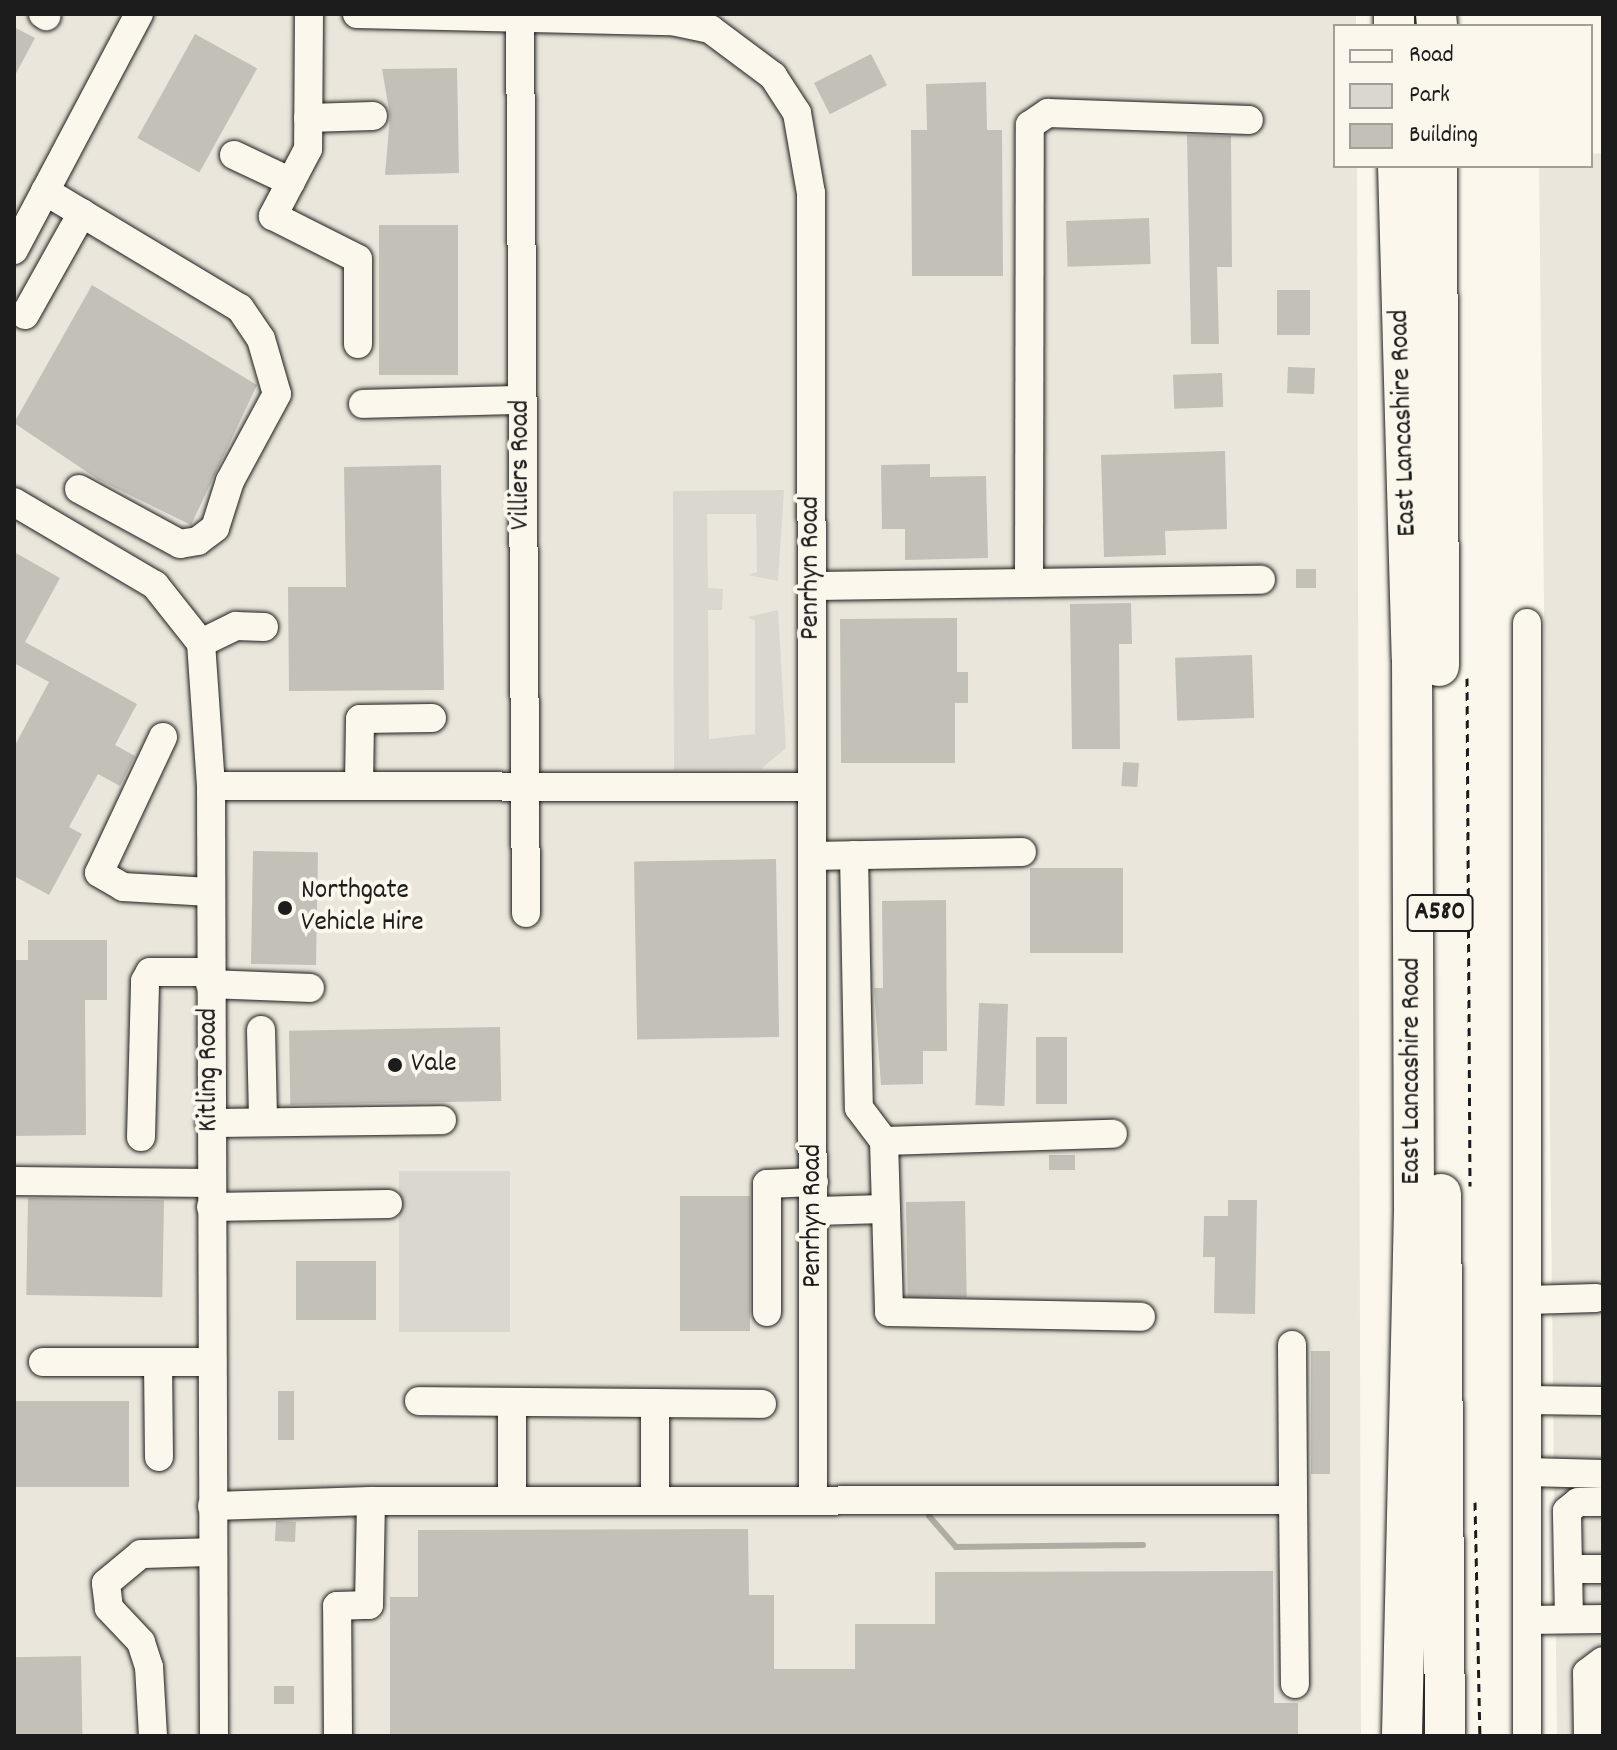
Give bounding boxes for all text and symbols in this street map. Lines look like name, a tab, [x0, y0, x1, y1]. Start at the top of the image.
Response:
legend	[1333, 24, 1593, 168]
text: Road	[1409, 39, 1454, 73]
text: Park	[1409, 79, 1450, 113]
text: Building	[1409, 119, 1478, 153]
street label: East Lancashire Road	[1384, 309, 1426, 537]
street label: Villiers Road	[505, 400, 539, 530]
street label: Penrhyn Road	[795, 496, 829, 640]
place label: Northgate Vehicle Hire	[301, 875, 424, 941]
road number: A580	[1406, 891, 1474, 935]
marker: Northgate Vehicle Hire	[276, 899, 294, 917]
street label: East Lancashire Road	[1396, 957, 1430, 1185]
street label: Kitling Road	[193, 1008, 227, 1132]
place label: Vale	[411, 1048, 457, 1082]
marker: Vale	[386, 1056, 404, 1074]
street label: Penrhyn Road	[797, 1144, 831, 1288]

